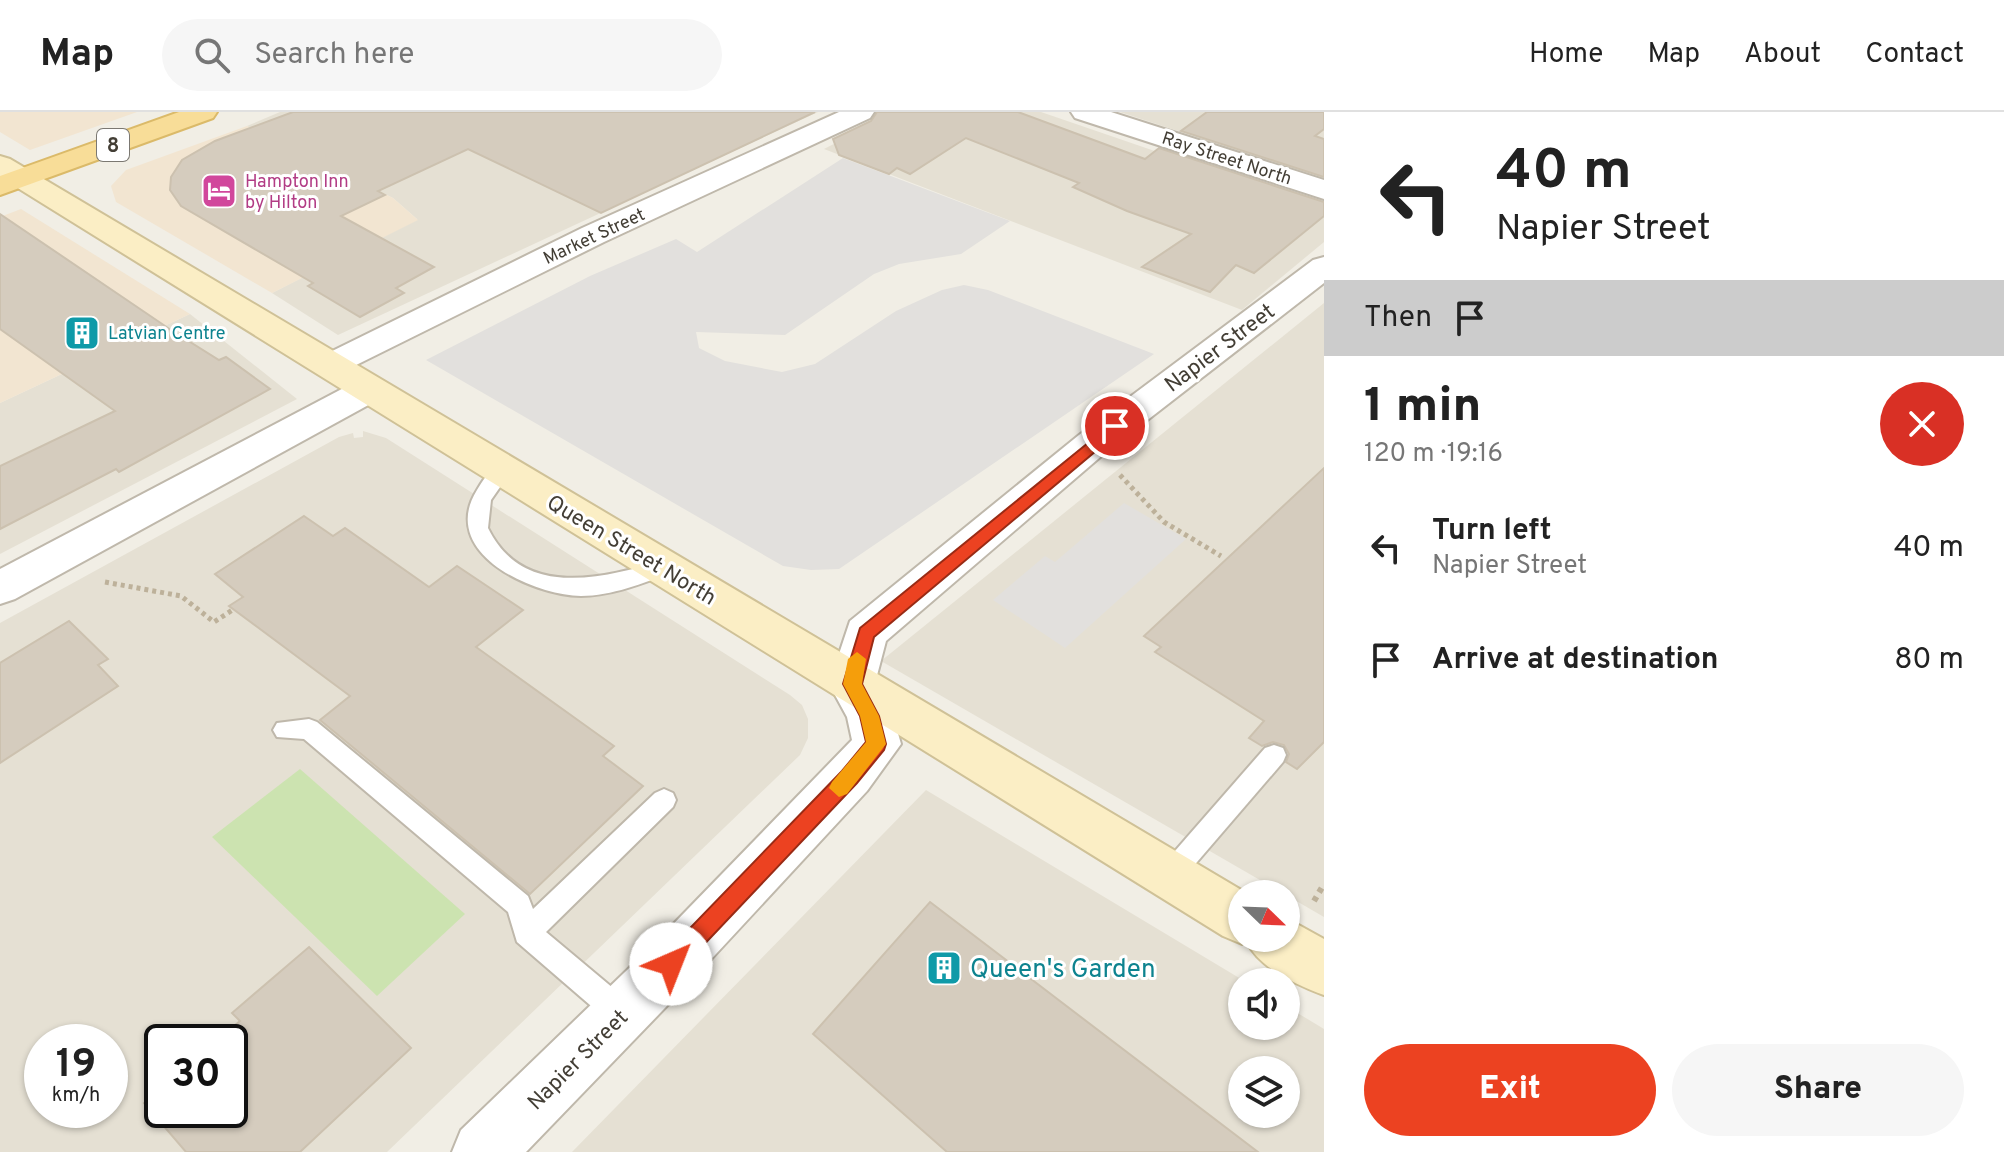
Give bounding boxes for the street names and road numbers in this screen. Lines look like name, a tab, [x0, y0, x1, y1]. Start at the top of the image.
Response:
street label: Ray Street North	[1159, 128, 1294, 191]
road number: 8	[97, 129, 129, 161]
street label: Market Street	[540, 204, 649, 271]
street label: Napier Street	[1160, 299, 1281, 399]
street label: Queen Street North	[541, 490, 720, 612]
street label: Napier Street	[523, 1005, 635, 1117]

